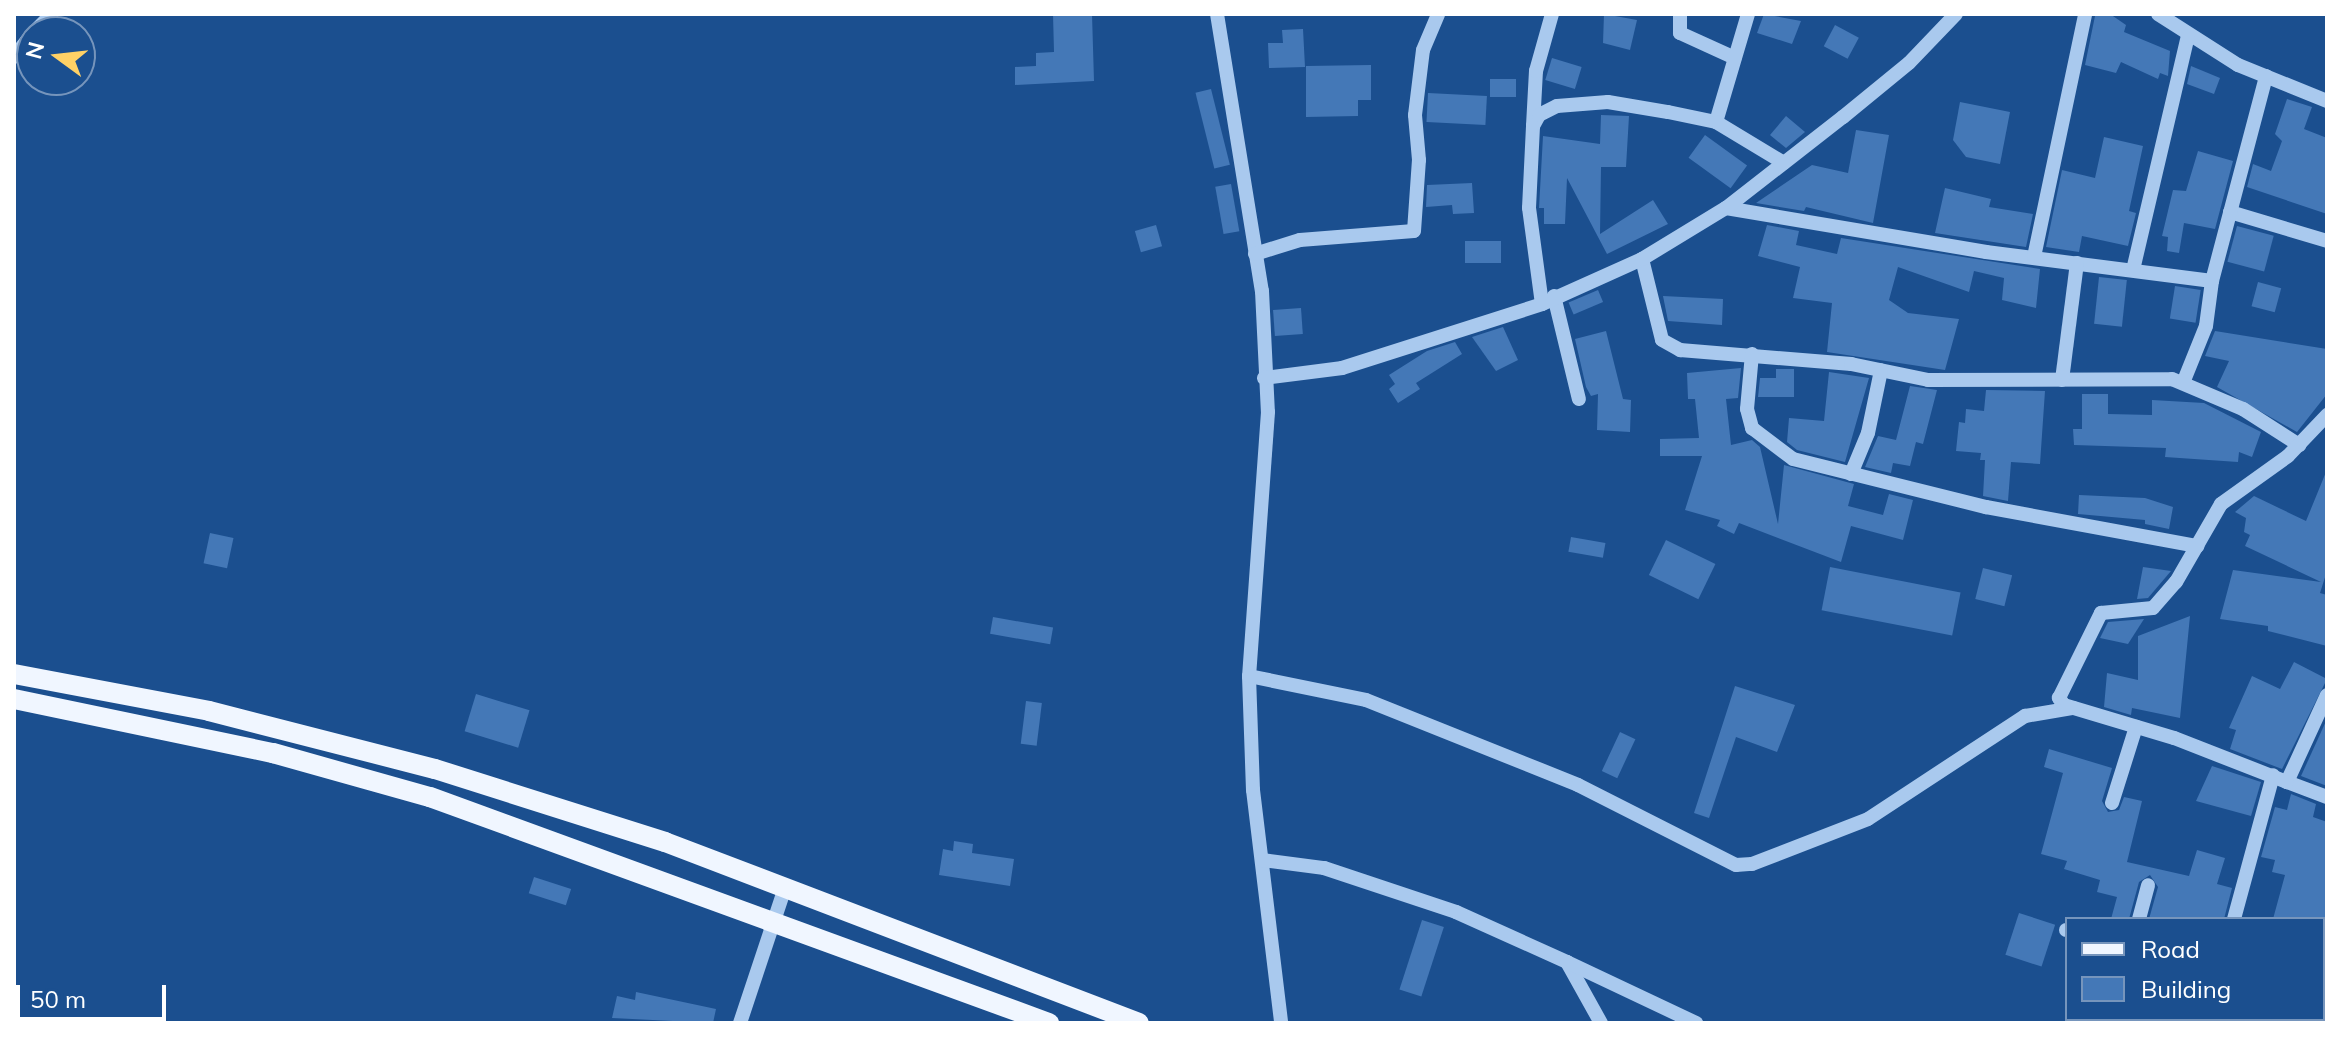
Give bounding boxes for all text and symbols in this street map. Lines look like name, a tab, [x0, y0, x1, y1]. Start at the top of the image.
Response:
north arrow	[16, 16, 96, 96]
text: N	[19, 39, 50, 62]
legend	[2065, 917, 2325, 1021]
text: Road	[2141, 934, 2200, 964]
scale bar	[20, 969, 170, 1019]
text: Building	[2141, 974, 2231, 1004]
text: 50 m	[30, 984, 86, 1014]

